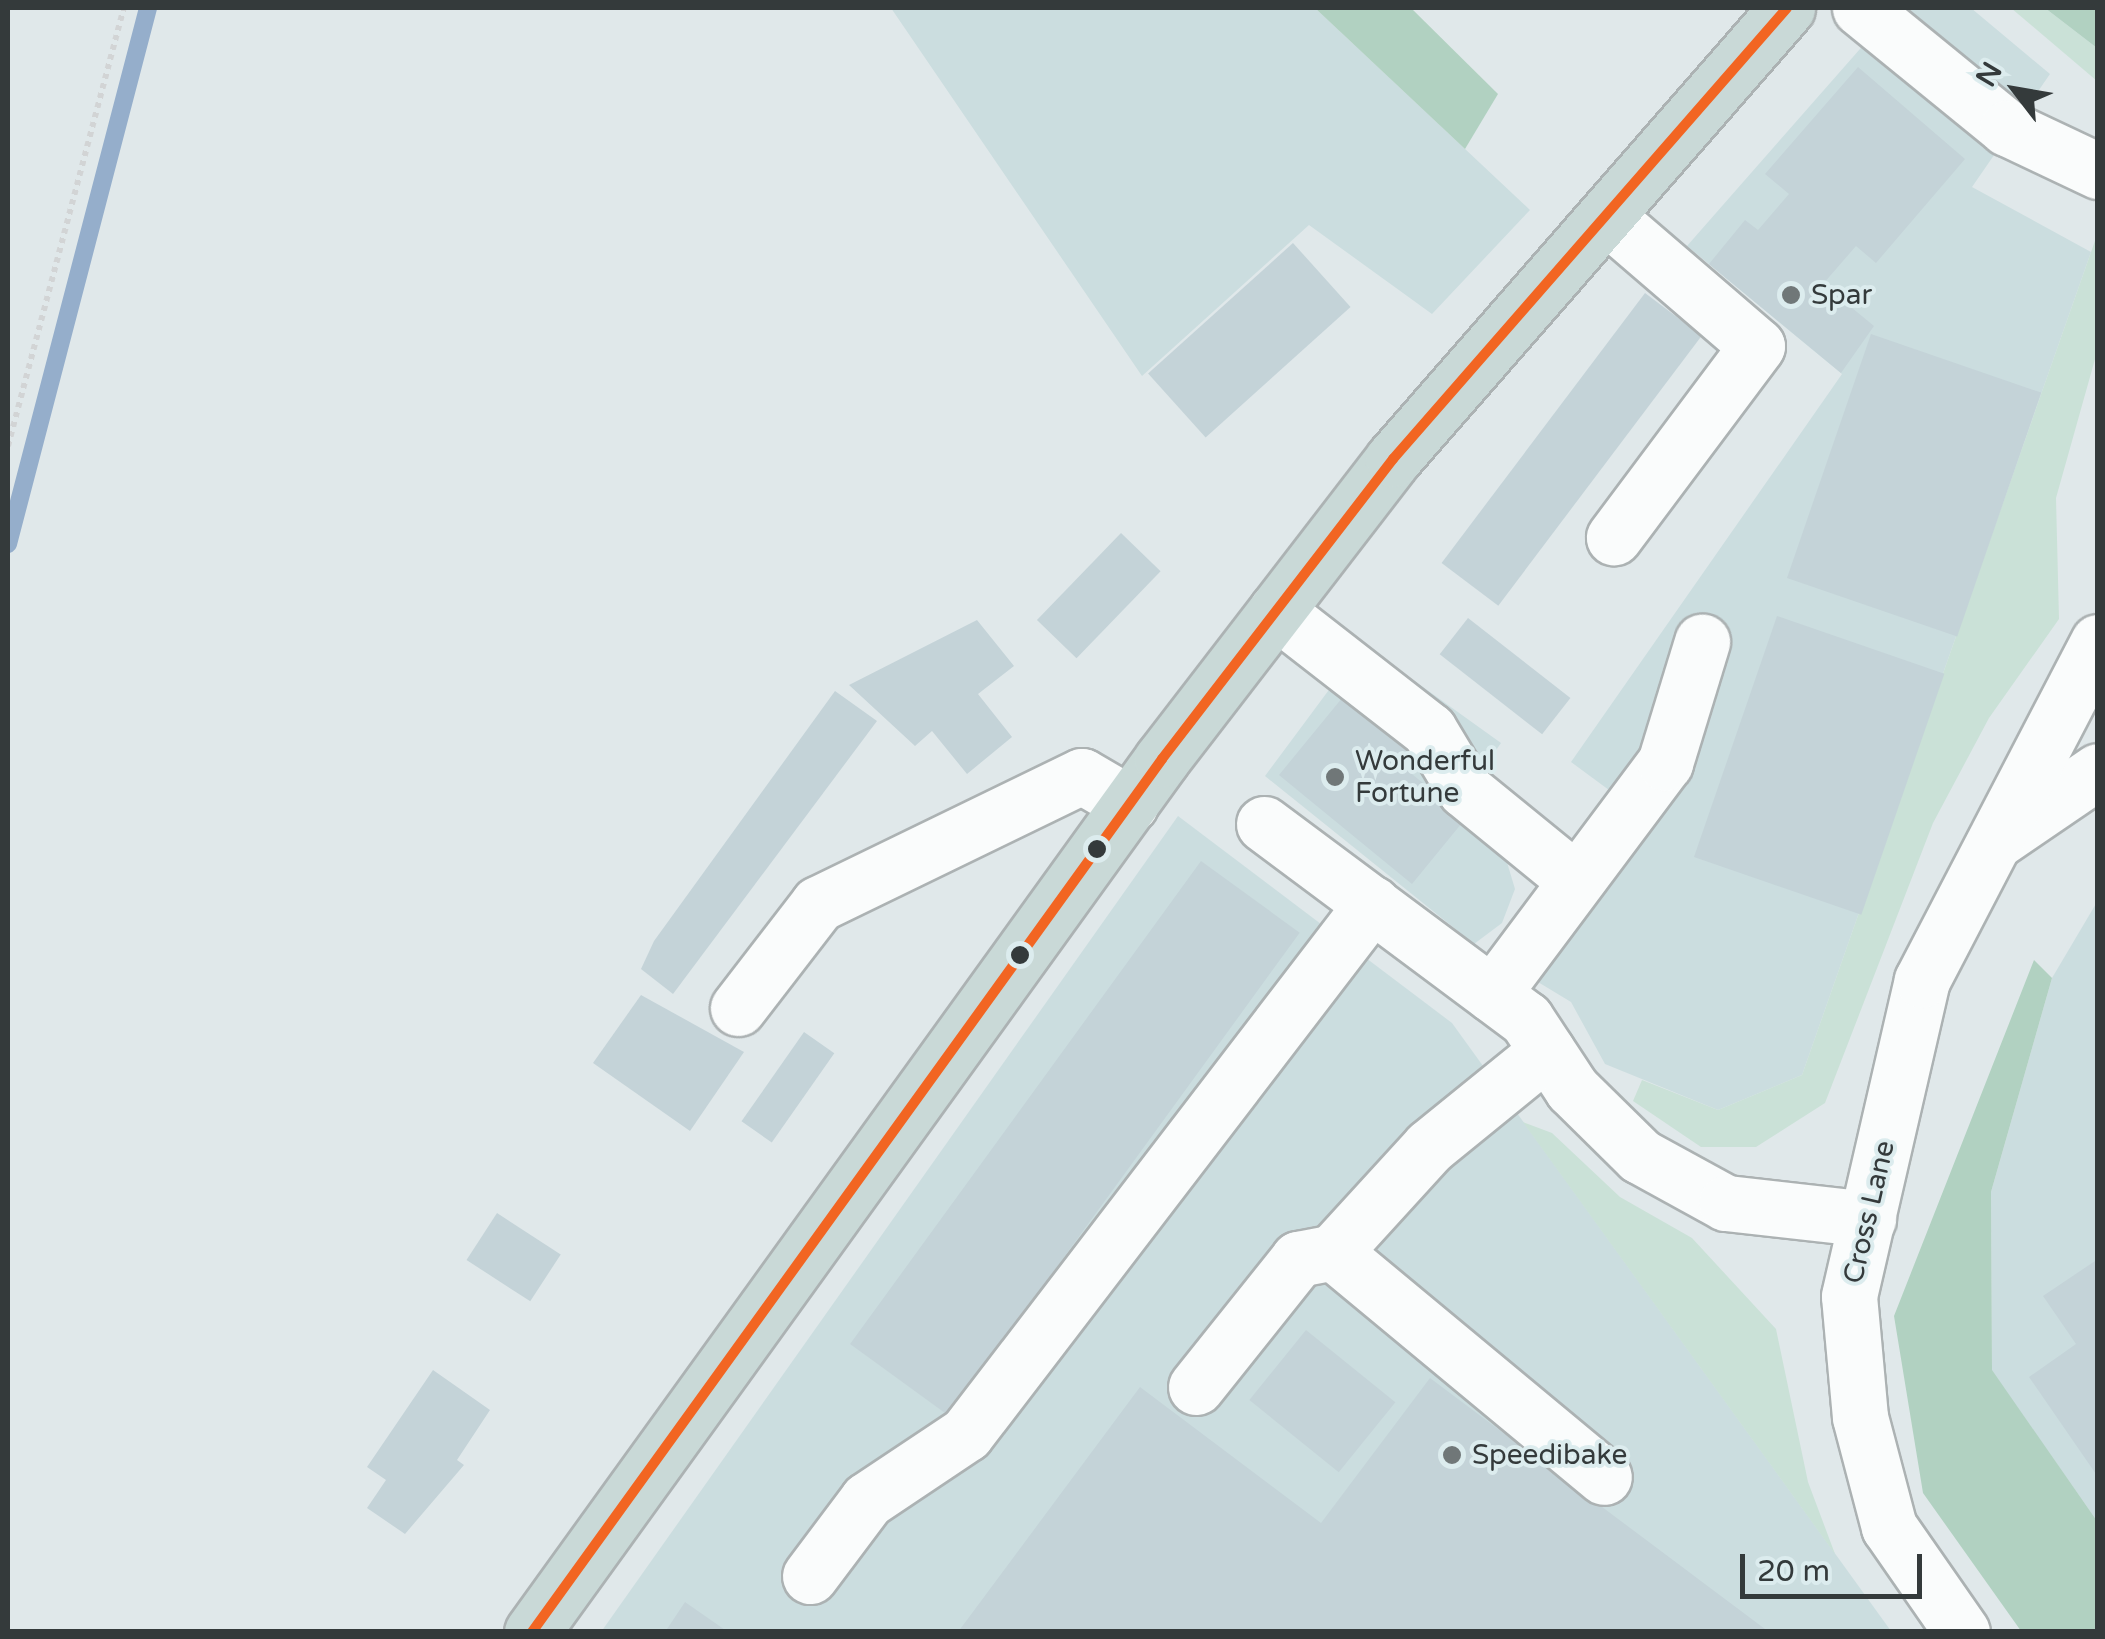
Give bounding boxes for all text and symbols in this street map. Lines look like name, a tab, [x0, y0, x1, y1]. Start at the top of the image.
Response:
north arrow	[1965, 40, 2065, 140]
text: N	[1969, 56, 2010, 93]
place label: Spar	[1811, 278, 1872, 312]
marker: Spar	[1780, 284, 1802, 306]
place label: Wonderful Fortune	[1355, 744, 1495, 810]
marker: Wonderful Fortune	[1324, 766, 1346, 788]
unlabelled marker	[1087, 839, 1107, 859]
unlabelled marker	[1010, 945, 1030, 965]
street label: Cross Lane	[1836, 1137, 1902, 1287]
place label: Speedibake	[1472, 1438, 1627, 1472]
marker: Speedibake	[1441, 1444, 1463, 1466]
scale bar	[1745, 1534, 1928, 1596]
text: 20 m	[1757, 1553, 1830, 1590]

